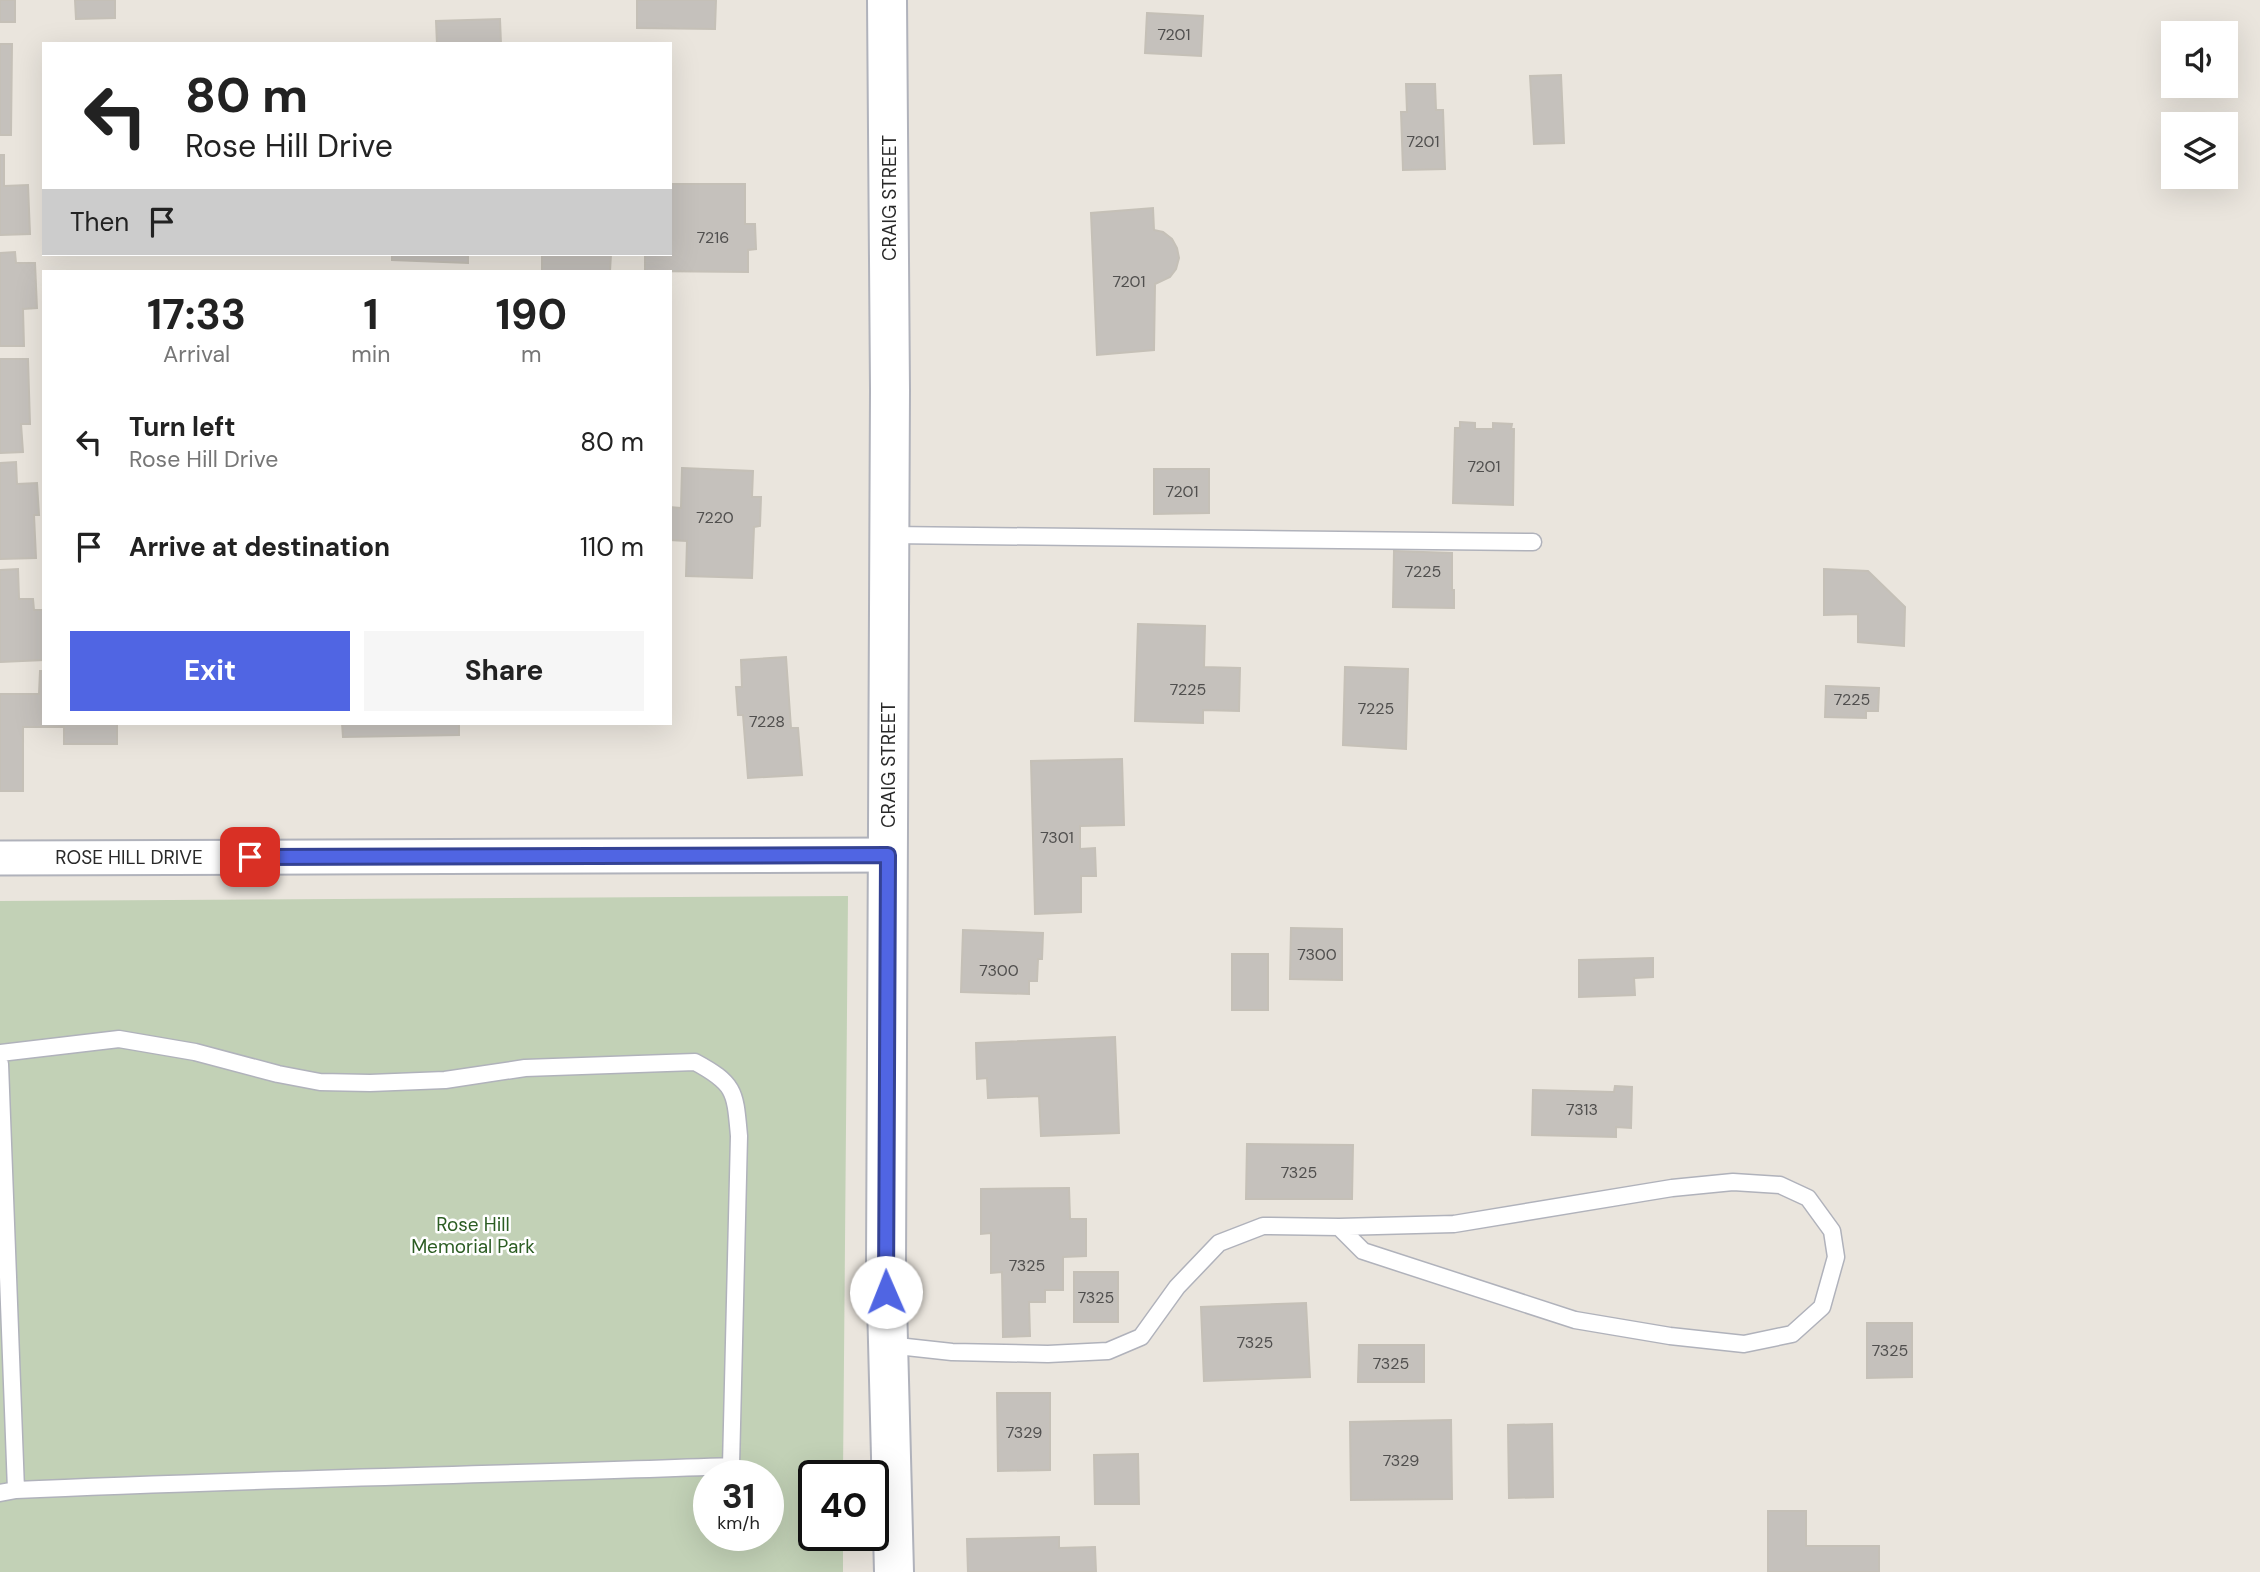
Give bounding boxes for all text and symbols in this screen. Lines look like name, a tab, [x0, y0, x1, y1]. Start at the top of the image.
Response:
map controls	[2161, 21, 2238, 189]
button: sound	[2161, 21, 2238, 98]
house number: 7201	[1157, 24, 1191, 45]
text: 80 m	[185, 63, 308, 127]
icon: left	[70, 70, 161, 161]
button: layers	[2161, 112, 2238, 189]
text: Rose Hill Drive	[185, 125, 393, 167]
house number: 7201	[1406, 131, 1440, 152]
street label: CRAIG STREET	[877, 135, 902, 261]
icon: arrive	[143, 203, 181, 241]
text: Then	[70, 205, 129, 239]
house number: 7216	[697, 227, 729, 248]
house number: 7201	[1112, 271, 1146, 292]
text: 17:33	[147, 287, 246, 342]
text: 1	[363, 287, 378, 342]
text: 190	[495, 287, 567, 342]
text: Arrival	[163, 339, 230, 369]
text: min	[351, 339, 390, 369]
text: m	[521, 339, 541, 369]
text: Turn left	[129, 410, 236, 444]
icon: left	[70, 423, 108, 461]
text: 80 m	[580, 425, 644, 459]
text: Rose Hill Drive	[129, 444, 278, 474]
house number: 7201	[1467, 456, 1501, 477]
house number: 7201	[1165, 481, 1199, 502]
house number: 7220	[696, 507, 734, 528]
icon: arrive	[70, 528, 108, 566]
text: Arrive at destination	[129, 530, 390, 564]
text: 110 m	[580, 530, 644, 564]
house number: 7225	[1405, 561, 1441, 582]
button: Exit	[70, 631, 350, 711]
button: Share	[364, 631, 644, 711]
house number: 7225	[1170, 679, 1206, 700]
house number: 7225	[1834, 689, 1870, 710]
house number: 7225	[1358, 698, 1394, 719]
street label: CRAIG STREET	[876, 702, 901, 828]
house number: 7228	[749, 711, 785, 732]
pin	[220, 827, 280, 887]
house number: 7301	[1040, 827, 1074, 848]
icon: arrive	[231, 838, 269, 876]
street label: ROSE HILL DRIVE	[55, 845, 203, 870]
house number: 7300	[1297, 944, 1337, 965]
house number: 7300	[979, 960, 1019, 981]
house number: 7313	[1566, 1099, 1598, 1120]
house number: 7325	[1281, 1162, 1317, 1183]
park label: Rose Hill Memorial Park	[411, 1212, 535, 1259]
position arrow	[849, 1255, 923, 1329]
house number: 7325	[1009, 1255, 1045, 1276]
house number: 7325	[1078, 1287, 1114, 1308]
house number: 7325	[1237, 1332, 1273, 1353]
house number: 7325	[1872, 1340, 1908, 1361]
house number: 7325	[1373, 1353, 1409, 1374]
house number: 7329	[1006, 1422, 1042, 1443]
house number: 7329	[1383, 1450, 1419, 1471]
speed limit sign: 40	[798, 1460, 889, 1551]
text: 31	[722, 1473, 755, 1519]
text: km/h	[717, 1511, 760, 1535]

